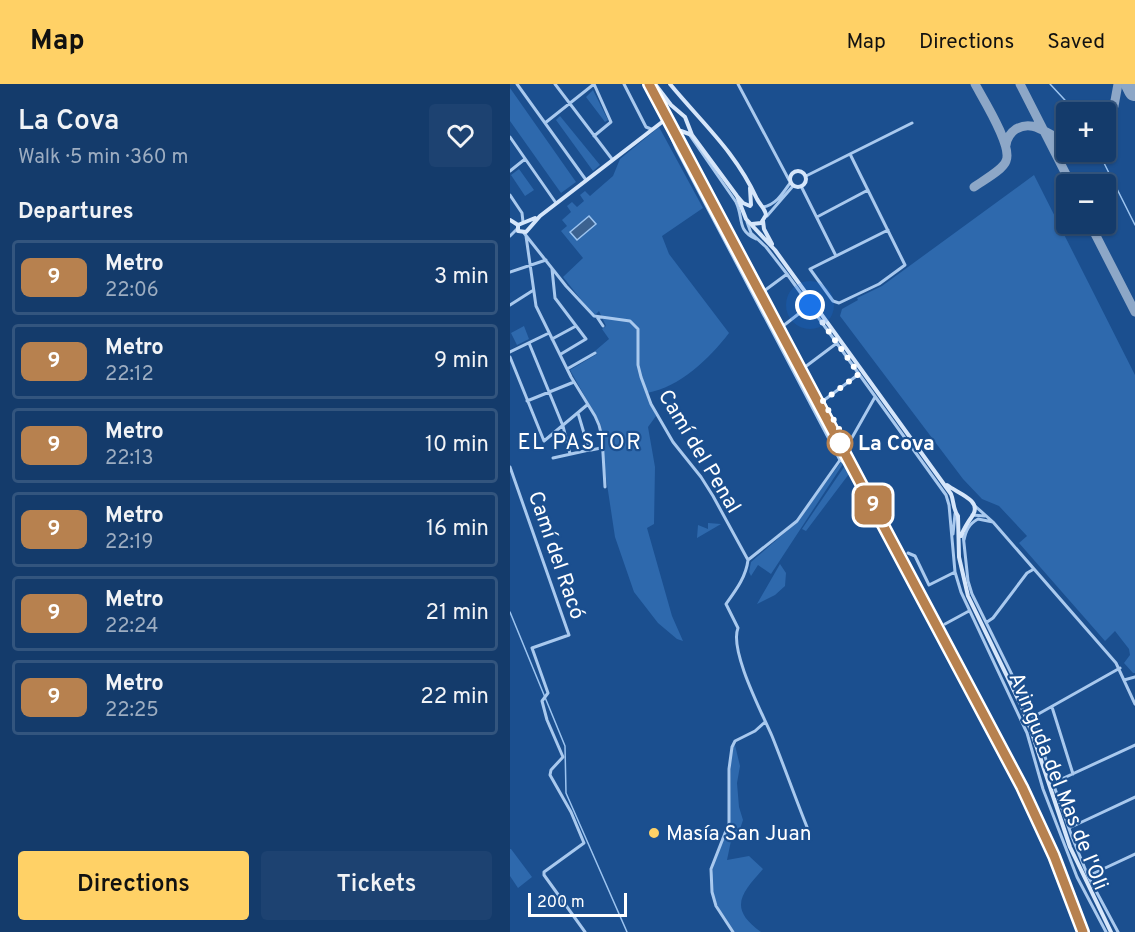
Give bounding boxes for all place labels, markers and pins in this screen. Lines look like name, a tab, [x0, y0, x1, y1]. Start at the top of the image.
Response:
marker: La Cova	[827, 430, 853, 456]
place label: La Cova	[858, 431, 935, 458]
place label: Masía San Juan	[666, 821, 812, 848]
marker: Masía San Juan	[647, 826, 661, 840]

